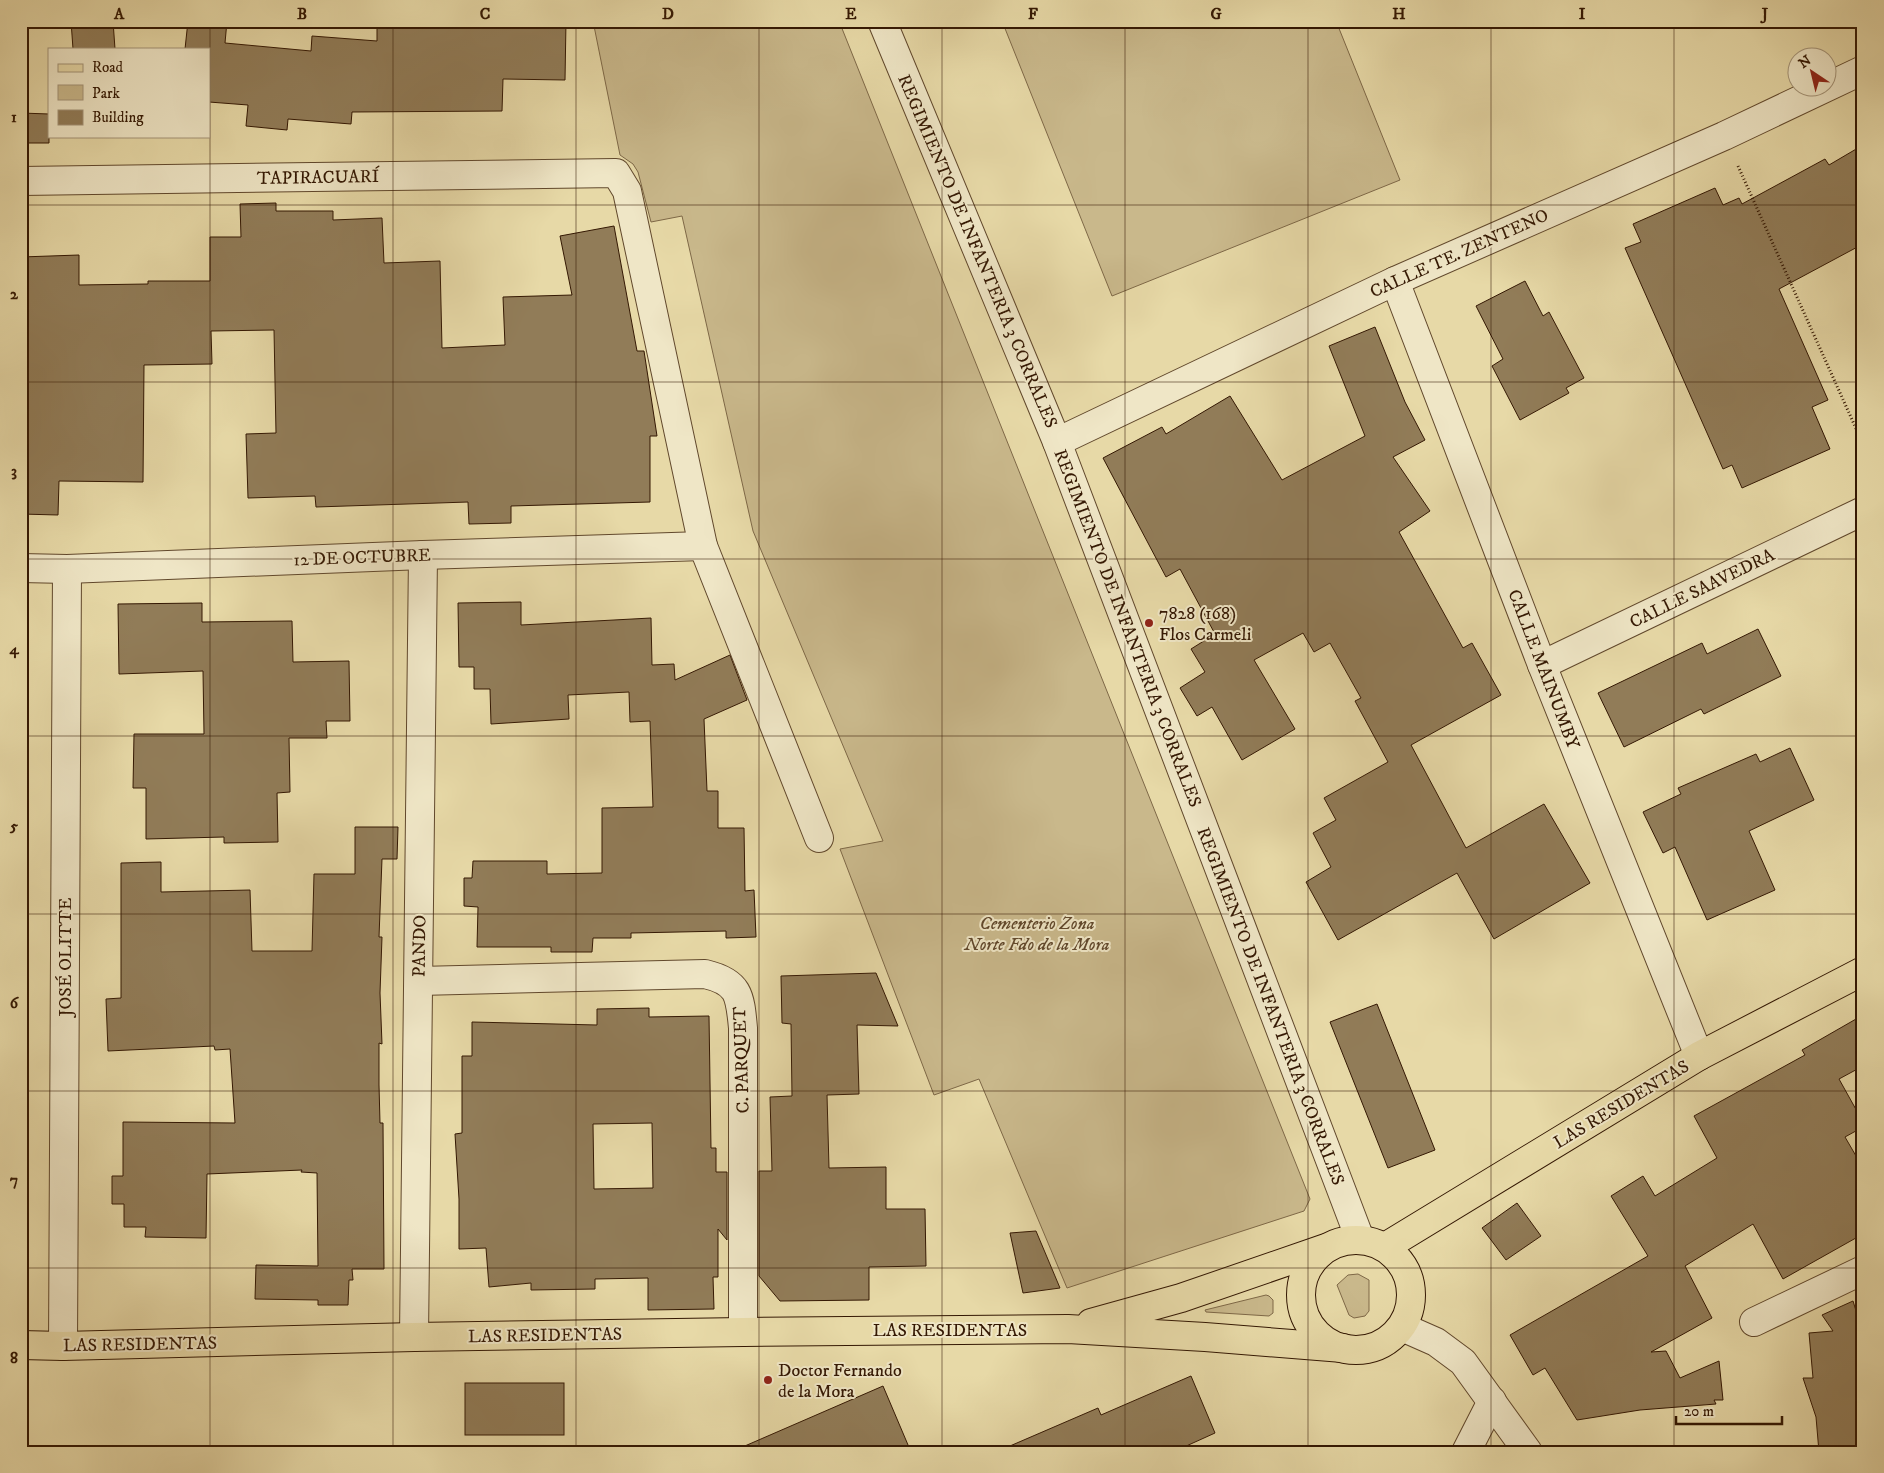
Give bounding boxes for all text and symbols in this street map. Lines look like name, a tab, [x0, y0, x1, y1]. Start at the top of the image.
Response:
text: A	[113, 4, 125, 24]
text: B	[297, 4, 307, 24]
text: C	[480, 4, 490, 24]
text: D	[662, 4, 674, 24]
text: E	[845, 4, 857, 24]
text: F	[1028, 4, 1038, 24]
text: G	[1210, 4, 1222, 24]
text: H	[1392, 4, 1406, 24]
text: I	[1579, 4, 1586, 24]
text: J	[1760, 4, 1769, 24]
legend	[48, 48, 210, 138]
north arrow	[1786, 48, 1836, 98]
text: N	[1795, 51, 1815, 73]
text: Road	[92, 58, 124, 77]
street label: REGIMIENTO DE INFANTERIA 3 CORRALES	[892, 71, 1062, 431]
text: Park	[92, 84, 121, 103]
text: 1	[11, 107, 17, 127]
text: Building	[92, 108, 144, 127]
street label: TAPIRACUARÍ	[257, 165, 381, 190]
street label: CALLE TE. ZENTENO	[1367, 205, 1552, 303]
text: 2	[10, 284, 19, 304]
street label: REGIMIENTO DE INFANTERIA 3 CORRALES	[1048, 446, 1206, 811]
text: 3	[11, 461, 17, 481]
street label: CALLE SAAVEDRA	[1626, 544, 1779, 634]
street label: 12 DE OCTUBRE	[293, 545, 431, 571]
street label: CALLE MAINUMBY	[1503, 586, 1584, 753]
place label: 7828 (168) Flos Carmeli	[1159, 603, 1251, 646]
marker: 7828 (168) Flos Carmeli	[1143, 617, 1155, 629]
text: 4	[8, 639, 19, 659]
text: 5	[9, 816, 18, 836]
street label: REGIMIENTO DE INFANTERIA 3 CORRALES	[1191, 824, 1349, 1189]
street label: JOSÉ OLITTE	[55, 897, 77, 1019]
park label: Cementerio Zona Norte Fdo de la Mora	[963, 913, 1110, 956]
street label: PANDO	[408, 915, 432, 977]
text: 6	[10, 993, 20, 1013]
street label: C. PARQUET	[729, 1006, 755, 1114]
street label: LAS RESIDENTAS	[1550, 1056, 1693, 1154]
text: 7	[10, 1170, 18, 1190]
street label: LAS RESIDENTAS	[873, 1320, 1027, 1342]
street label: LAS RESIDENTAS	[468, 1324, 622, 1348]
street label: LAS RESIDENTAS	[63, 1333, 217, 1357]
text: 8	[10, 1348, 18, 1368]
place label: Doctor Fernando de la Mora	[778, 1360, 902, 1403]
marker: Doctor Fernando de la Mora	[762, 1374, 774, 1386]
scale bar	[1676, 1393, 1783, 1425]
text: 20 m	[1684, 1402, 1714, 1421]

